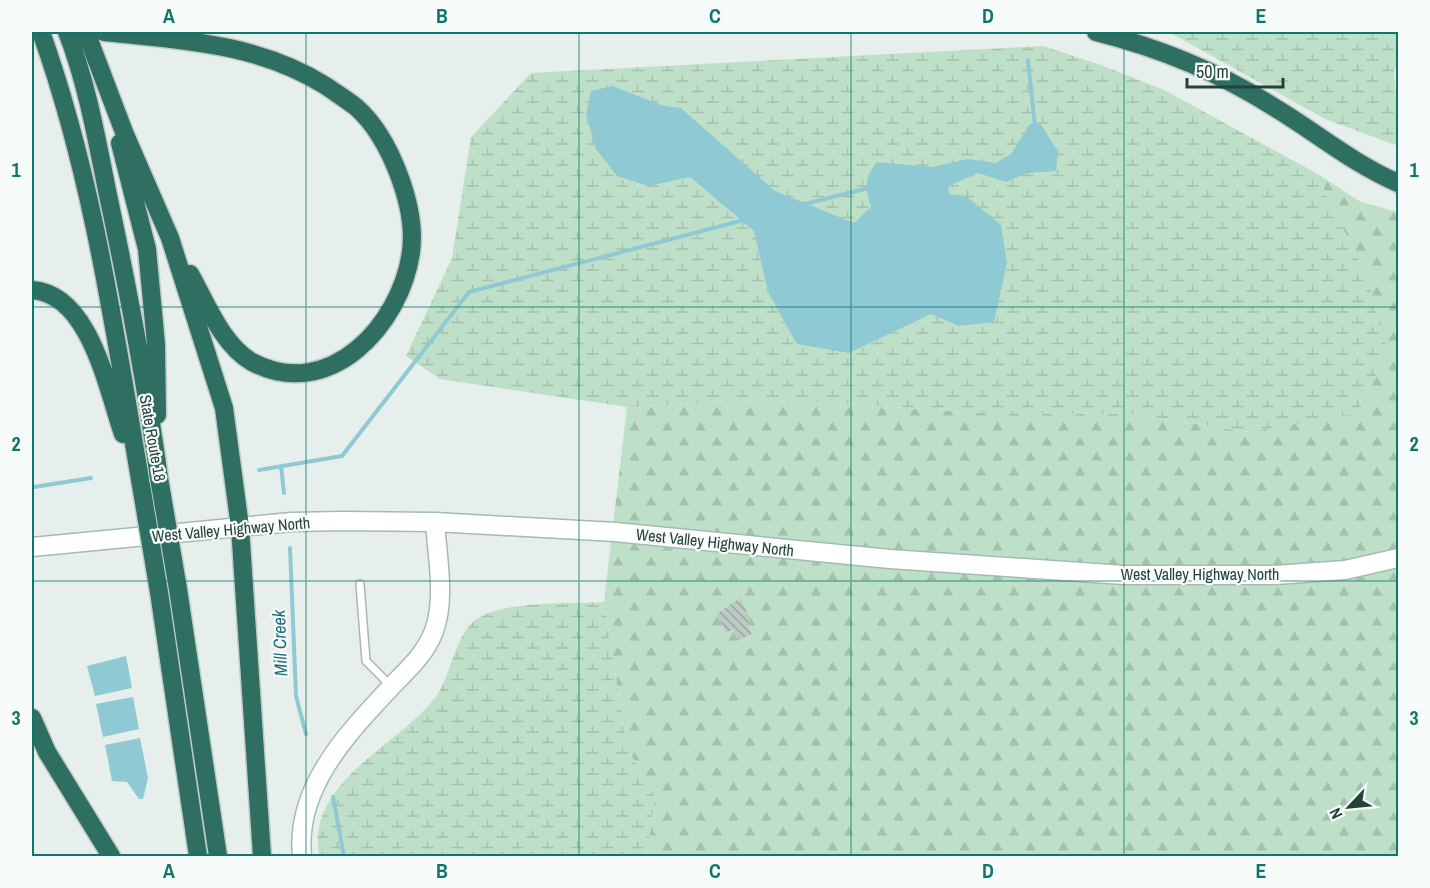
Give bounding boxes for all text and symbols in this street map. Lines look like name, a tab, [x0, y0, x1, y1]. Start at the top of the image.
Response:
text: A	[163, 2, 175, 29]
text: B	[436, 2, 448, 29]
text: C	[709, 2, 721, 29]
text: D	[982, 2, 994, 29]
text: E	[1256, 2, 1267, 29]
scale bar	[1187, 51, 1283, 89]
text: 50 m	[1196, 59, 1229, 84]
text: 1	[11, 156, 21, 183]
text: 1	[1409, 156, 1419, 183]
street label: State Route 18	[135, 393, 171, 483]
text: 2	[11, 430, 21, 457]
text: 2	[1409, 430, 1419, 457]
street label: West Valley Highway North	[151, 511, 311, 547]
street label: West Valley Highway North	[635, 523, 795, 561]
street label: West Valley Highway North	[1121, 563, 1279, 585]
water label: Mill Creek	[266, 609, 293, 677]
text: 3	[11, 704, 21, 731]
text: 3	[1409, 704, 1419, 731]
north arrow	[1319, 777, 1379, 837]
text: N	[1324, 804, 1347, 823]
text: A	[163, 857, 175, 884]
text: B	[436, 857, 448, 884]
text: C	[709, 857, 721, 884]
text: D	[982, 857, 994, 884]
text: E	[1256, 857, 1267, 884]

